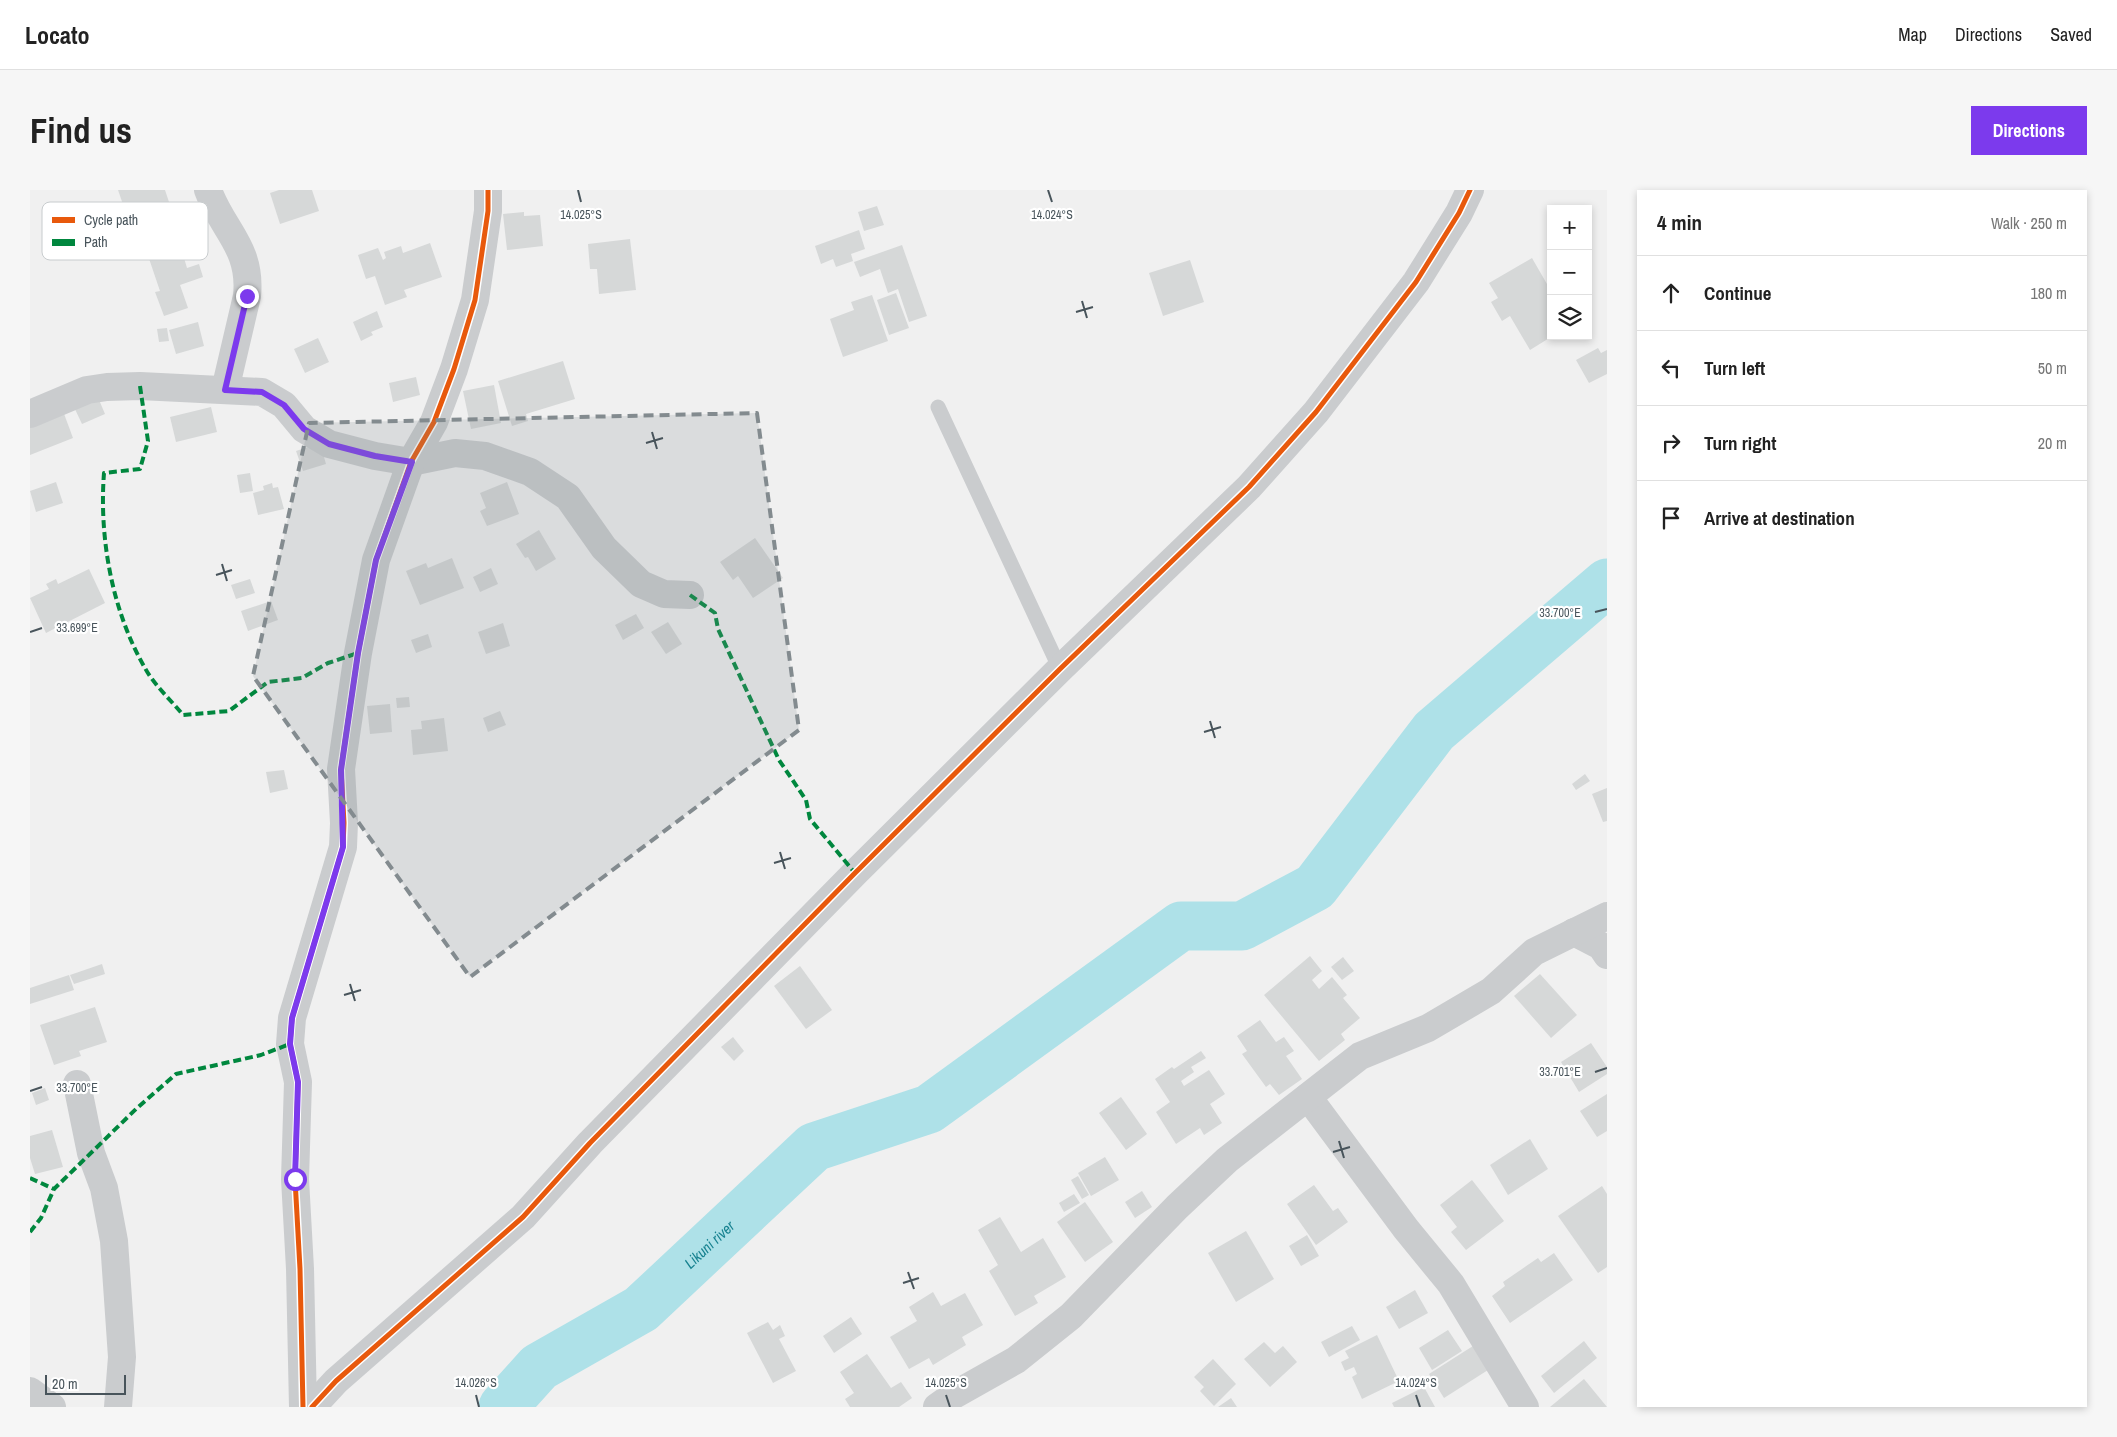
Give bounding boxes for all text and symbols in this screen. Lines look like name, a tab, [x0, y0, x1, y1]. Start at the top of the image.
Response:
text: Locato	[25, 19, 90, 51]
text: Map	[1898, 22, 1927, 47]
text: Directions	[1955, 22, 2022, 47]
text: Saved	[2050, 22, 2092, 47]
button: Directions	[1971, 106, 2087, 155]
text: Find us	[30, 107, 132, 154]
legend	[42, 202, 208, 260]
map controls	[1547, 205, 1592, 340]
button: +	[1547, 205, 1592, 250]
text: 14.025°S	[560, 207, 602, 223]
text: 14.024°S	[1031, 207, 1073, 223]
text: 4 min	[1657, 208, 1702, 237]
text: Cycle path	[84, 211, 138, 229]
text: Walk · 250 m	[1991, 212, 2067, 234]
text: Path	[84, 233, 108, 251]
button: −	[1547, 250, 1592, 295]
icon: ahead	[1657, 279, 1685, 307]
text: Continue	[1704, 280, 1772, 306]
text: 180 m	[2031, 282, 2067, 304]
route end	[236, 285, 259, 308]
button: layers	[1547, 295, 1592, 340]
icon: left	[1657, 354, 1685, 382]
text: Turn left	[1704, 355, 1765, 381]
text: 50 m	[2038, 357, 2067, 379]
icon: right	[1657, 429, 1685, 457]
text: Turn right	[1704, 430, 1776, 456]
text: 20 m	[2038, 432, 2067, 454]
icon: arrive	[1657, 504, 1685, 532]
text: Arrive at destination	[1704, 505, 1855, 531]
text: 33.700°E	[1539, 605, 1581, 621]
text: 33.699°E	[56, 620, 98, 636]
text: 33.701°E	[1539, 1064, 1581, 1080]
text: 33.700°E	[56, 1080, 98, 1096]
route start	[284, 1168, 307, 1191]
water label: Likuni river	[680, 1215, 739, 1273]
scale bar	[45, 1372, 126, 1395]
text: 20 m	[52, 1375, 78, 1393]
text: 14.026°S	[455, 1375, 497, 1391]
text: 14.025°S	[925, 1375, 967, 1391]
text: 14.024°S	[1395, 1375, 1437, 1391]

